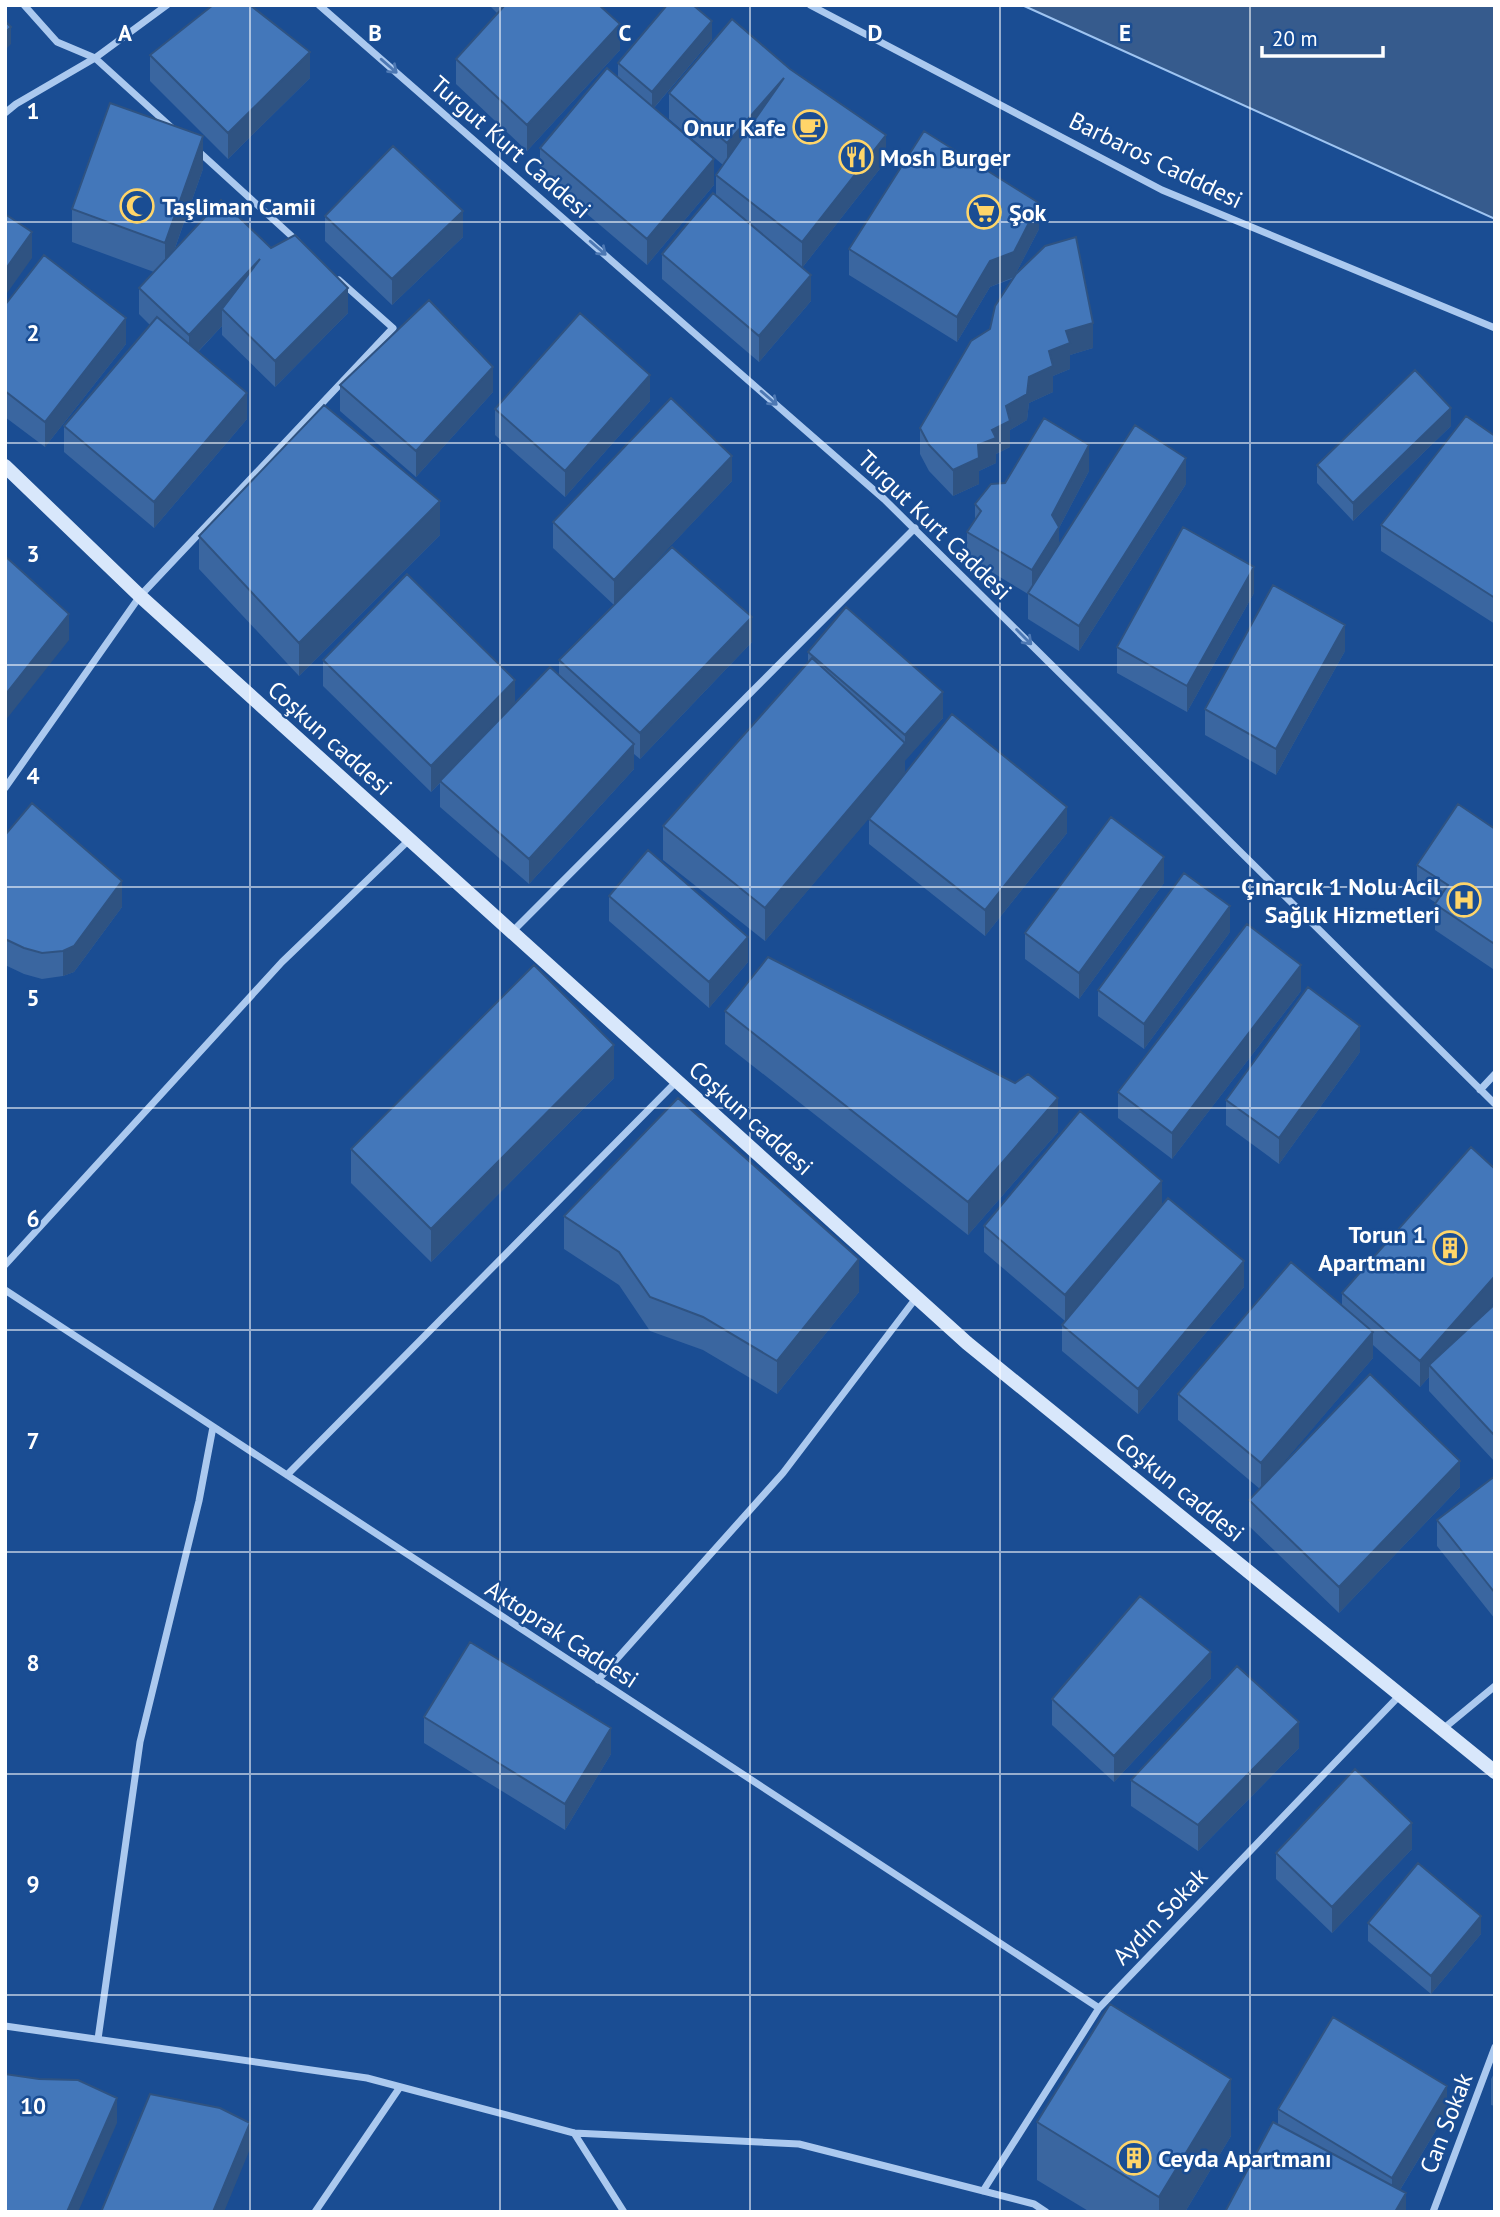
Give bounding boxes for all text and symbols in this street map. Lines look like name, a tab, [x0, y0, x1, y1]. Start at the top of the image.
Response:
scale bar	[1262, 14, 1383, 58]
text: A	[118, 18, 132, 47]
text: B	[368, 18, 382, 47]
text: C	[619, 18, 632, 47]
text: D	[868, 18, 882, 47]
text: E	[1119, 18, 1131, 47]
text: 20 m	[1272, 25, 1318, 52]
one-way arrow	[380, 58, 398, 74]
street label: Turgut Kurt Caddesi	[424, 69, 598, 225]
text: 1	[26, 96, 40, 125]
street label: Barbaros Cadddesi	[1064, 105, 1248, 215]
cafe icon: Onur Kafe	[791, 108, 829, 146]
place label: Onur Kafe	[683, 112, 786, 143]
restaurant icon: Mosh Burger	[837, 138, 875, 176]
place label: Mosh Burger	[880, 142, 1011, 173]
mosque icon: Taşliman Camii	[118, 187, 156, 225]
place label: Taşliman Camii	[162, 191, 316, 222]
supermarket icon: Şok	[965, 193, 1003, 231]
place label: Şok	[1009, 197, 1047, 228]
one-way arrow	[588, 240, 606, 256]
text: 2	[26, 318, 40, 347]
one-way arrow	[760, 390, 778, 406]
street label: Turgut Kurt Caddesi	[851, 444, 1019, 606]
text: 3	[26, 539, 40, 568]
one-way arrow	[1015, 628, 1032, 645]
street label: Coşkun caddesi	[261, 674, 399, 802]
text: 4	[26, 761, 40, 790]
place label: Çınarcık 1 Nolu Acil Sağlık Hizmetleri	[1241, 871, 1441, 930]
hospital icon: Çınarcık 1 Nolu Acil Sağlık Hizmetleri	[1445, 881, 1483, 919]
text: 5	[26, 983, 40, 1012]
street label: Coşkun caddesi	[682, 1054, 820, 1182]
text: 6	[26, 1204, 40, 1233]
place label: Torun 1 Apartmanı	[1318, 1219, 1426, 1278]
building icon: Torun 1 Apartmanı	[1431, 1229, 1469, 1267]
text: 7	[26, 1426, 40, 1455]
street label: Coşkun caddesi	[1109, 1426, 1251, 1548]
street label: Aktoprak Caddesi	[480, 1573, 644, 1695]
text: 8	[26, 1648, 40, 1677]
street label: Aydın Sokak	[1106, 1860, 1214, 1971]
text: 9	[26, 1869, 40, 1898]
street label: Can Sokak	[1413, 2068, 1480, 2178]
text: 10	[20, 2091, 46, 2120]
building icon: Ceyda Apartmanı	[1115, 2139, 1153, 2177]
place label: Ceyda Apartmanı	[1158, 2143, 1332, 2174]

